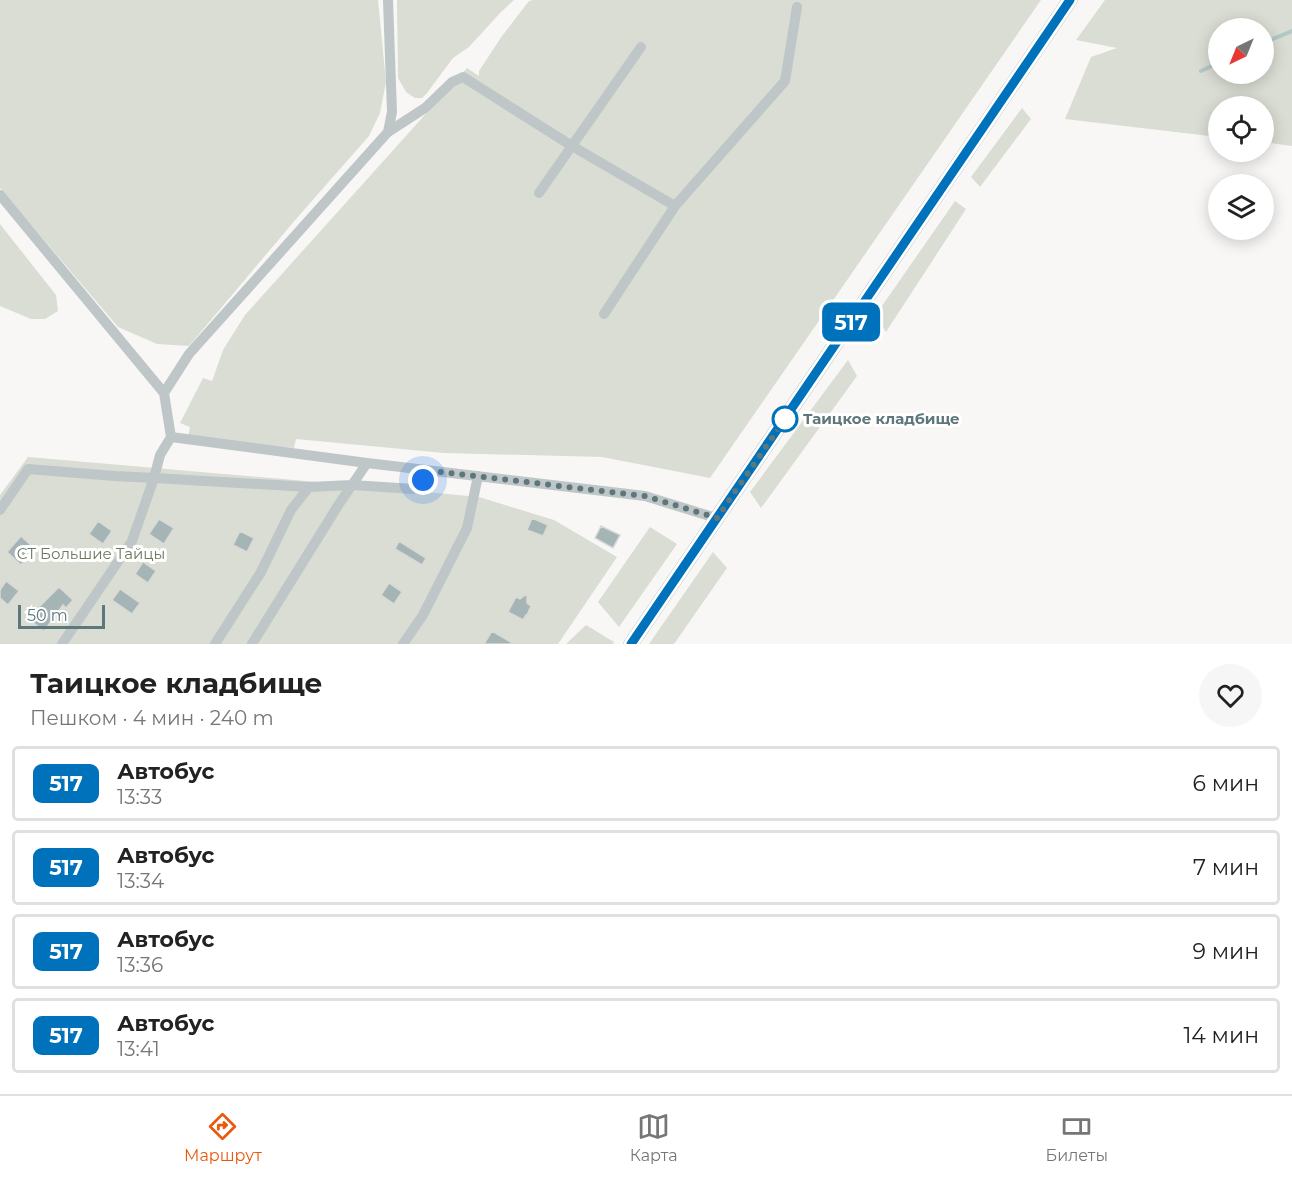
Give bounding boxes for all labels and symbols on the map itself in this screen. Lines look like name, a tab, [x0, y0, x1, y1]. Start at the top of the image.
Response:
north arrow	[1208, 18, 1274, 84]
line badge: 517	[816, 302, 886, 342]
marker: Таицкое кладбище	[772, 406, 798, 432]
place label: Таицкое кладбище	[803, 409, 960, 428]
your location	[408, 465, 438, 495]
park label: СТ Большие Тайцы	[17, 544, 165, 563]
scale bar	[18, 602, 105, 630]

